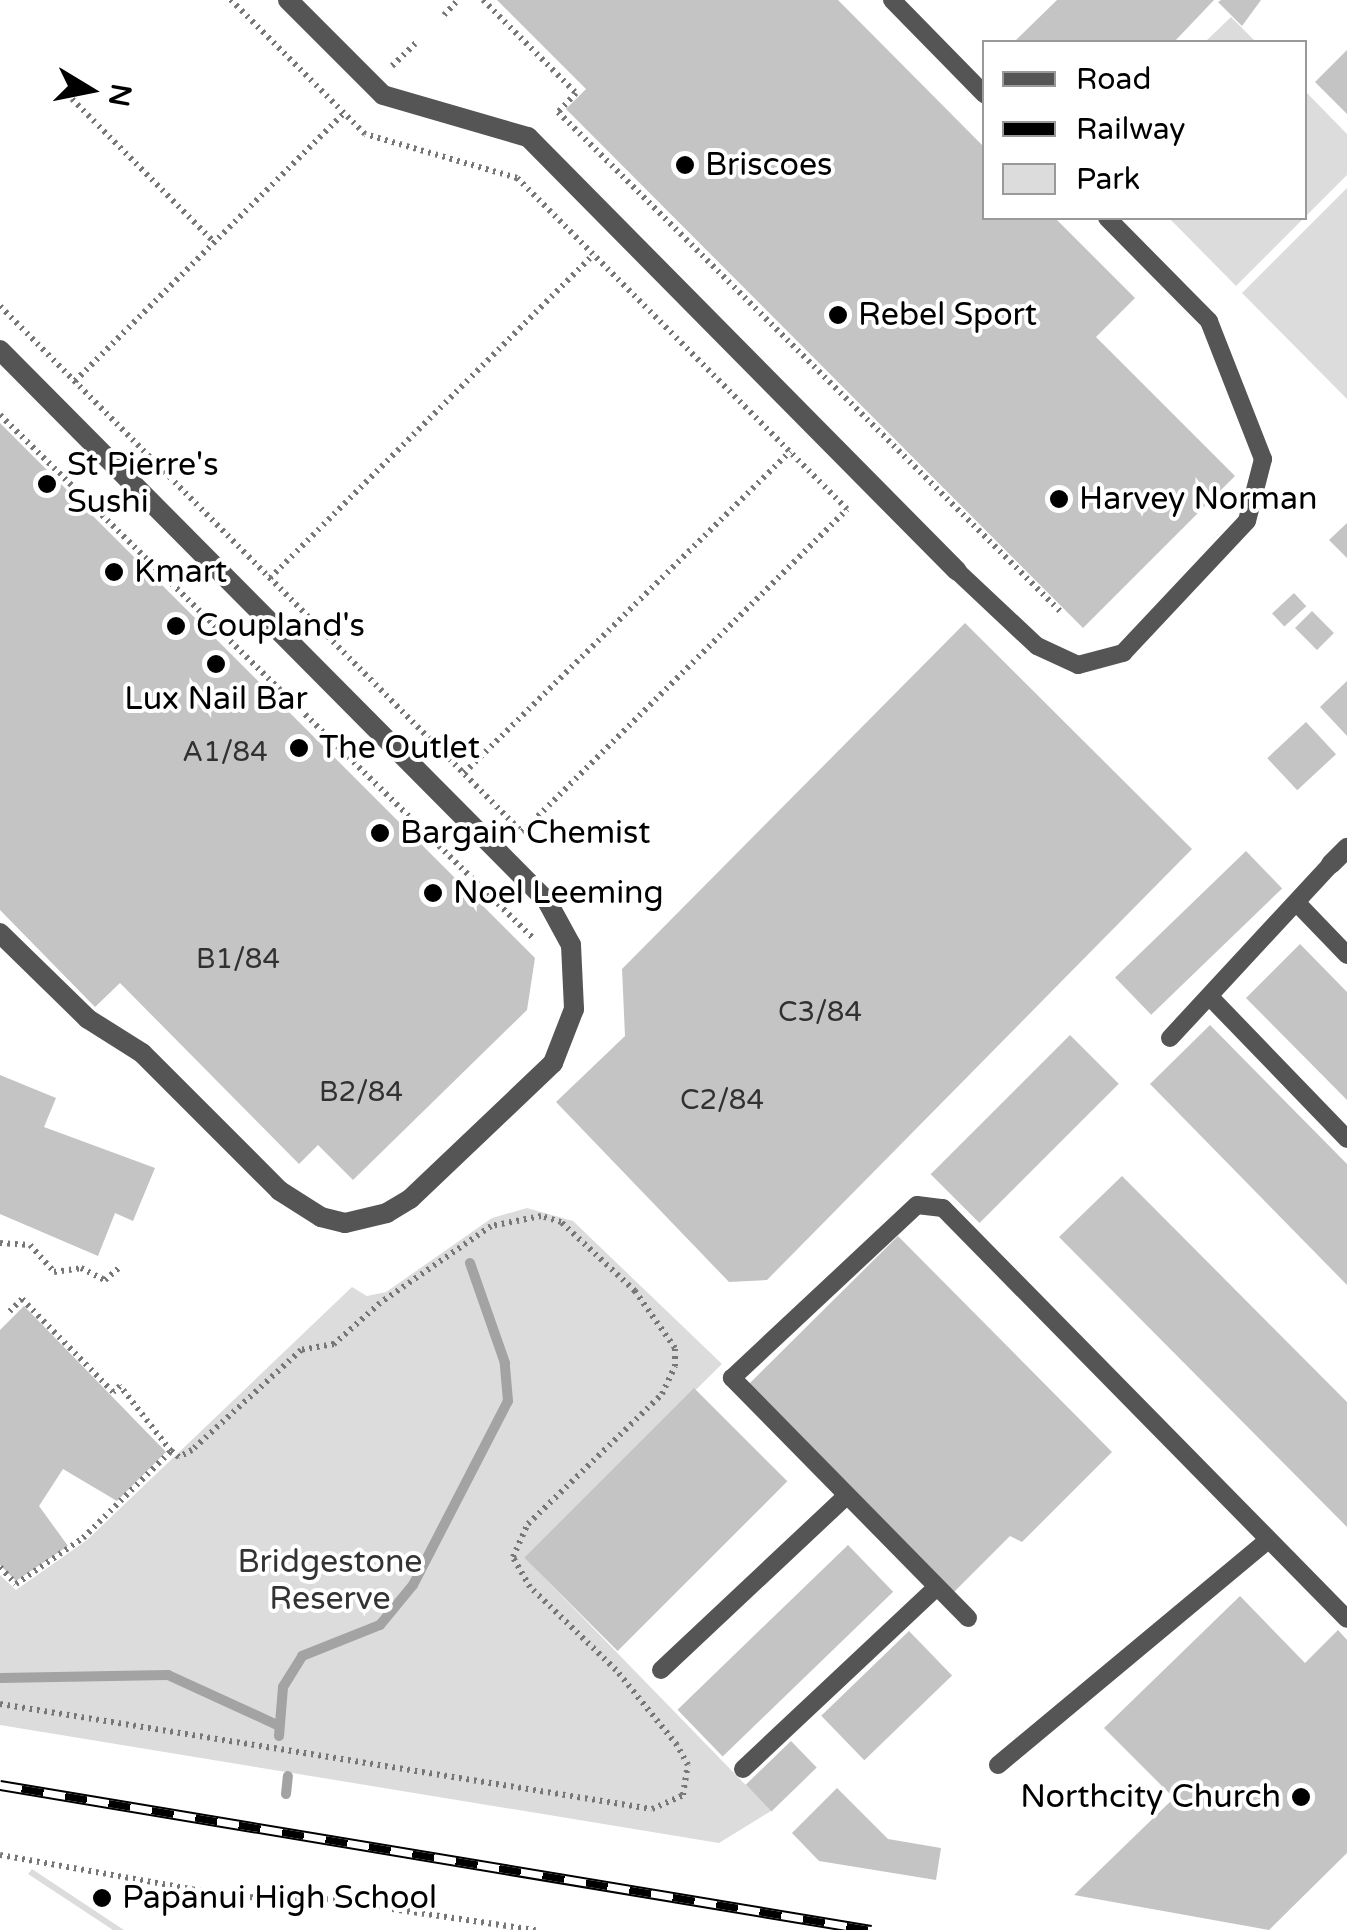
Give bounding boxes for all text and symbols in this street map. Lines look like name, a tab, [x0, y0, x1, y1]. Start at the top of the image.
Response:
north arrow	[40, 40, 140, 140]
legend	[982, 40, 1307, 220]
text: Road	[1076, 61, 1151, 98]
text: N	[101, 81, 138, 109]
text: Railway	[1076, 111, 1185, 148]
place label: Briscoes	[705, 146, 832, 184]
marker: Briscoes	[674, 154, 696, 176]
text: Park	[1076, 161, 1140, 198]
place label: Rebel Sport	[858, 296, 1037, 334]
marker: Rebel Sport	[827, 304, 849, 326]
place label: St Pierre's Sushi	[67, 447, 218, 522]
marker: St Pierre's Sushi	[36, 473, 58, 495]
place label: Harvey Norman	[1079, 480, 1317, 518]
marker: Harvey Norman	[1048, 488, 1070, 510]
place label: Kmart	[134, 553, 227, 591]
marker: Kmart	[103, 561, 125, 583]
place label: Coupland's	[196, 607, 365, 645]
marker: Coupland's	[165, 615, 187, 637]
marker: Lux Nail Bar	[205, 653, 227, 675]
place label: Lux Nail Bar	[124, 680, 308, 718]
place label: The Outlet	[319, 729, 480, 767]
house number: A1/84	[182, 735, 268, 769]
marker: The Outlet	[288, 737, 310, 759]
place label: Bargain Chemist	[400, 814, 651, 852]
marker: Bargain Chemist	[369, 822, 391, 844]
place label: Noel Leeming	[453, 874, 664, 912]
marker: Noel Leeming	[422, 882, 444, 904]
house number: B1/84	[196, 942, 280, 976]
house number: C3/84	[778, 995, 862, 1029]
house number: B2/84	[319, 1075, 403, 1109]
house number: C2/84	[680, 1083, 764, 1117]
park label: Bridgestone Reserve	[238, 1544, 422, 1619]
place label: Northcity Church	[1020, 1778, 1281, 1816]
marker: Northcity Church	[1290, 1786, 1312, 1808]
place label: Papanui High School	[122, 1879, 437, 1917]
marker: Papanui High School	[91, 1887, 113, 1909]

